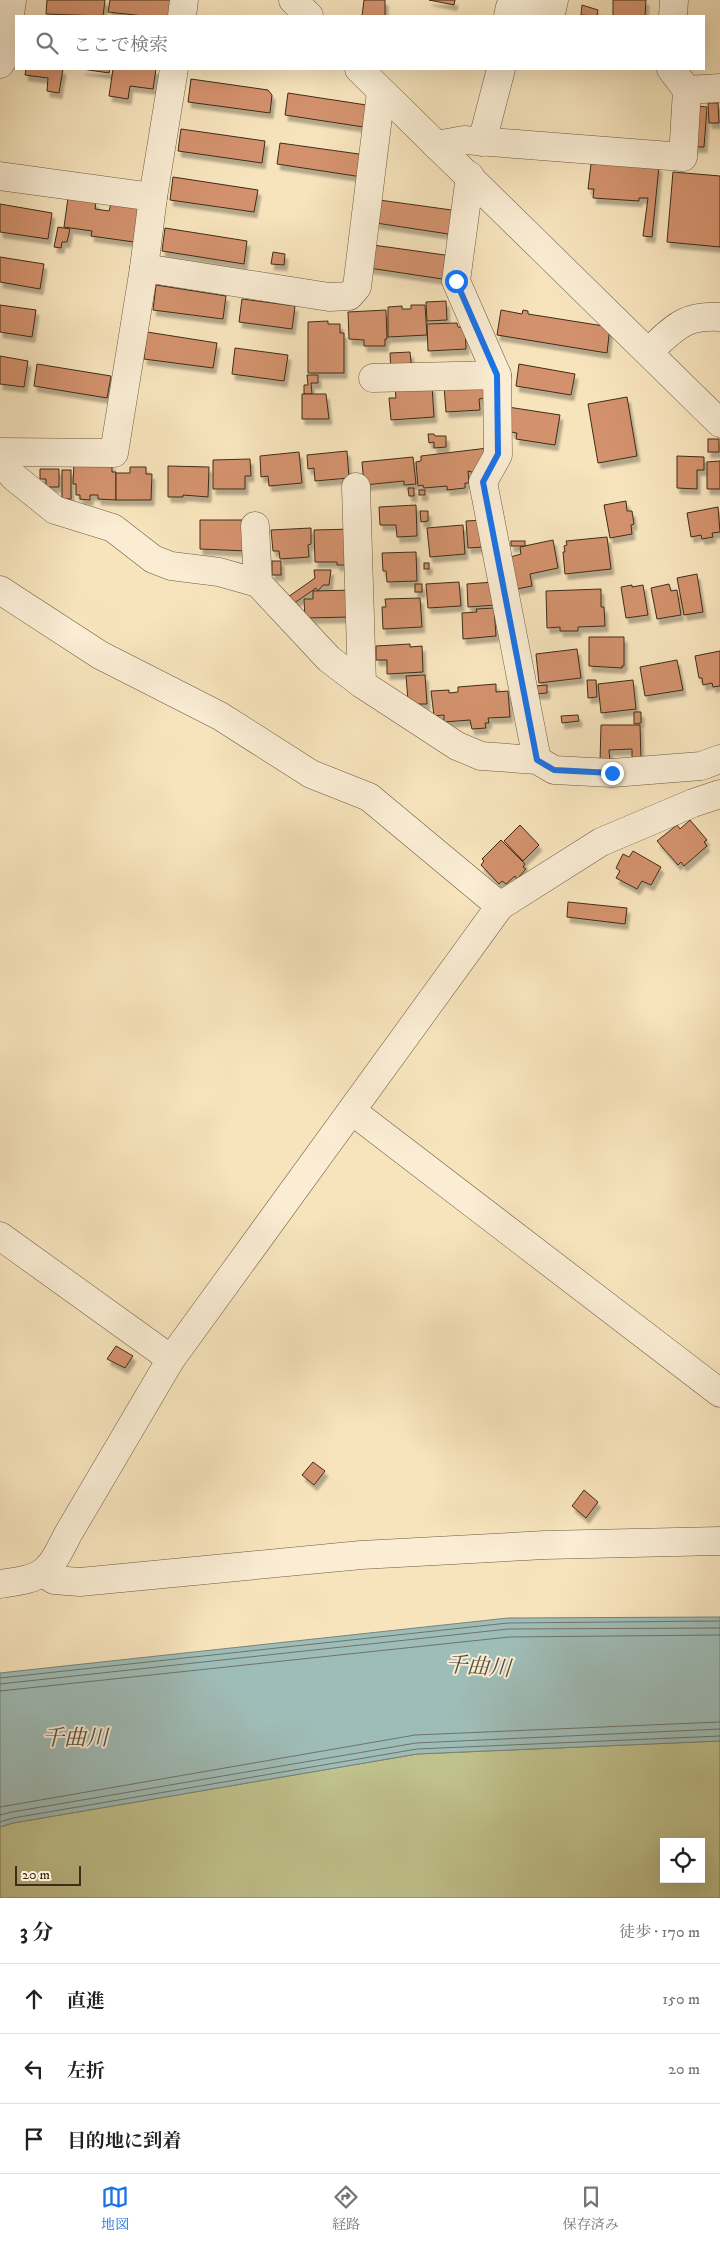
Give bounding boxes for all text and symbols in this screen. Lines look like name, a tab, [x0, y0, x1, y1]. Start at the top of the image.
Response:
search box	[15, 15, 705, 70]
icon: search	[33, 29, 61, 57]
text: ここで検索	[73, 34, 168, 57]
route start	[445, 270, 468, 293]
route end	[601, 762, 624, 785]
water label: 千曲川	[444, 1651, 514, 1683]
water label: 千曲川	[42, 1725, 110, 1752]
map controls	[660, 1838, 705, 1883]
button: locate	[660, 1838, 705, 1883]
scale bar	[15, 1863, 81, 1886]
text: 20 m	[22, 1866, 50, 1884]
text: 3 分	[20, 1920, 53, 1946]
text: 徒歩 · 170 m	[619, 1922, 700, 1942]
icon: ahead	[20, 1985, 48, 2013]
text: 150 m	[662, 1989, 700, 2009]
text: 直進	[67, 1990, 105, 2013]
icon: left	[20, 2055, 48, 2083]
text: 20 m	[668, 2059, 700, 2079]
text: 左折	[67, 2060, 105, 2083]
icon: arrive	[20, 2125, 48, 2153]
text: 目的地に到着	[67, 2130, 181, 2153]
tab: 地図	[101, 2183, 129, 2234]
tab: 経路	[332, 2183, 360, 2234]
tab: 保存済み	[563, 2183, 619, 2234]

